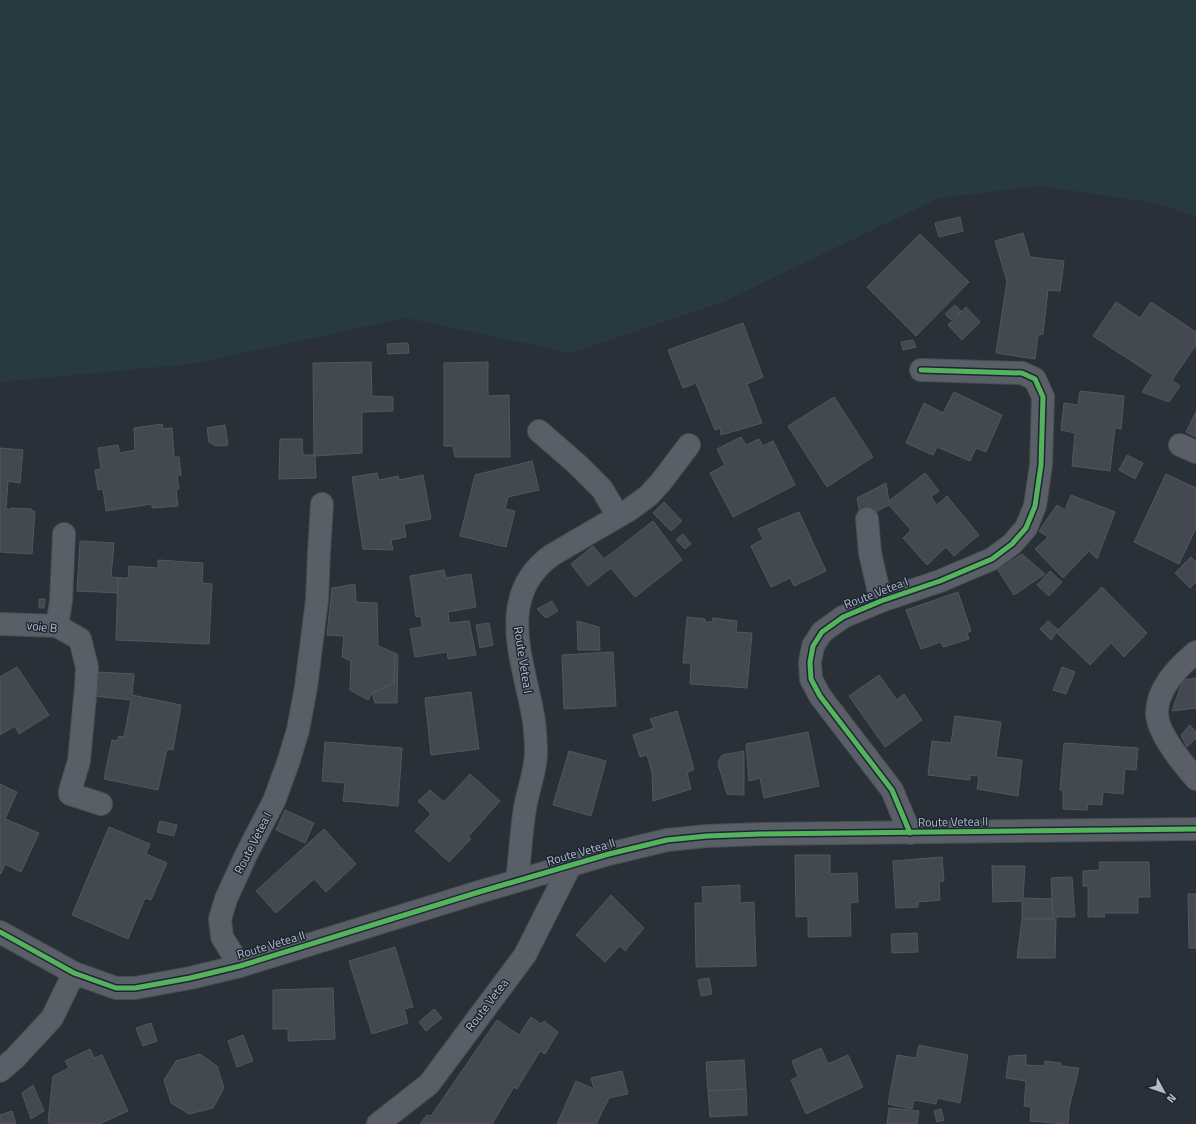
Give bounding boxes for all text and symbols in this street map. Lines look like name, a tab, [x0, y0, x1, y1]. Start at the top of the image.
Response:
street label: Route Vetea I	[841, 572, 911, 613]
street label: voie B	[26, 615, 58, 638]
street label: Route Vetea I	[509, 625, 538, 695]
street label: Route Vetea I	[229, 808, 276, 877]
street label: Route Vetea II	[918, 811, 988, 832]
street label: Route Vetea II	[544, 833, 617, 870]
street label: Route Vetea II	[234, 925, 307, 964]
street label: Route Vetea	[460, 974, 513, 1035]
north arrow	[1144, 1072, 1184, 1112]
text: N	[1163, 1090, 1180, 1106]

